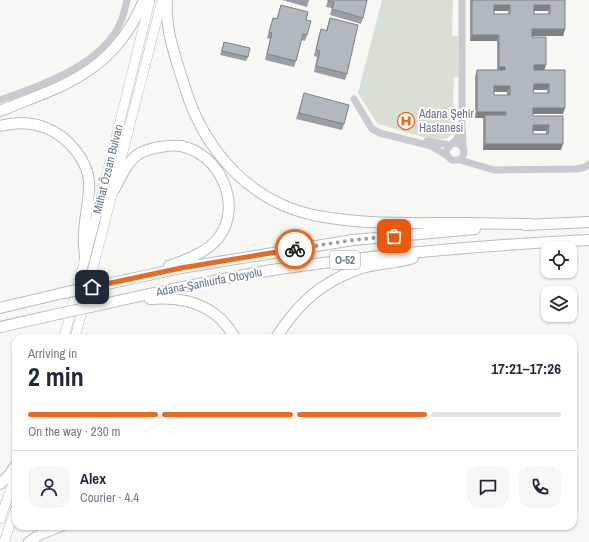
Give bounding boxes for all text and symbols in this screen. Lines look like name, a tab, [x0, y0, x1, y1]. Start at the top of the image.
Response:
place label: Adana Şehir Hastanesi	[418, 106, 474, 136]
hospital icon: Adana Şehir Hastanesi	[396, 111, 416, 131]
street label: Mithat Özsan Bulvarı	[88, 122, 127, 216]
pin	[377, 219, 411, 253]
icon: bag	[383, 225, 405, 247]
courier	[275, 229, 315, 269]
icon: bike	[284, 238, 306, 260]
map controls	[541, 242, 577, 322]
button: locate	[541, 242, 577, 278]
road number: O-52	[330, 251, 360, 269]
street label: Adana-Şanlıurfa Otoyolu	[154, 264, 263, 300]
pin	[75, 270, 109, 304]
icon: home	[81, 276, 103, 298]
button: layers	[541, 286, 577, 322]
text: Arriving in	[28, 345, 77, 362]
text: 17:21–17:26	[491, 358, 561, 379]
text: 2 min	[28, 359, 84, 394]
text: On the way · 230 m	[28, 423, 120, 440]
button: person	[28, 466, 70, 508]
button: chat	[467, 466, 509, 508]
button: phone	[519, 466, 561, 508]
text: Alex	[80, 468, 106, 489]
text: Courier · 4.4	[80, 489, 139, 506]

